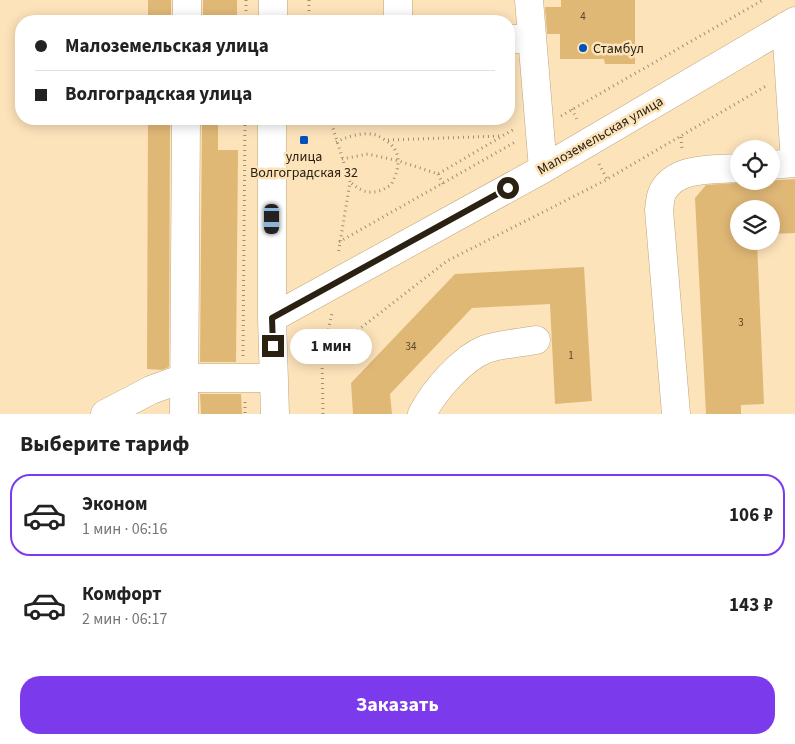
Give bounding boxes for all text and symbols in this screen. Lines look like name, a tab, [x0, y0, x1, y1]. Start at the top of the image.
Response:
house number: 4	[580, 9, 586, 24]
text: Малоземельская улица	[65, 33, 269, 60]
place label: Стамбул	[593, 39, 644, 59]
marker: Стамбул	[577, 42, 589, 54]
text: Волгоградская улица	[65, 81, 252, 108]
street label: Малоземельская улица	[534, 92, 667, 180]
marker: улица Волгоградская 32	[298, 134, 310, 146]
map controls	[730, 140, 780, 250]
button: locate	[730, 140, 780, 190]
place label: улица Волгоградская 32	[250, 147, 358, 183]
route start	[497, 177, 519, 199]
button: layers	[730, 200, 780, 250]
car	[264, 204, 279, 234]
house number: 3	[738, 315, 744, 330]
callout: 1 мин	[290, 328, 373, 364]
route end	[262, 335, 284, 357]
text: 1 мин	[311, 335, 351, 357]
house number: 34	[406, 339, 417, 354]
house number: 1	[568, 348, 574, 363]
text: Выберите тариф	[20, 428, 190, 460]
text: Эконом	[82, 491, 148, 518]
icon: car	[22, 493, 67, 538]
text: 106 ₽	[729, 502, 773, 529]
text: 1 мин · 06:16	[82, 518, 168, 540]
text: Комфорт	[82, 581, 162, 608]
icon: car	[22, 583, 67, 628]
text: 143 ₽	[729, 592, 773, 619]
text: 2 мин · 06:17	[82, 608, 168, 630]
button: Заказать	[20, 676, 775, 734]

